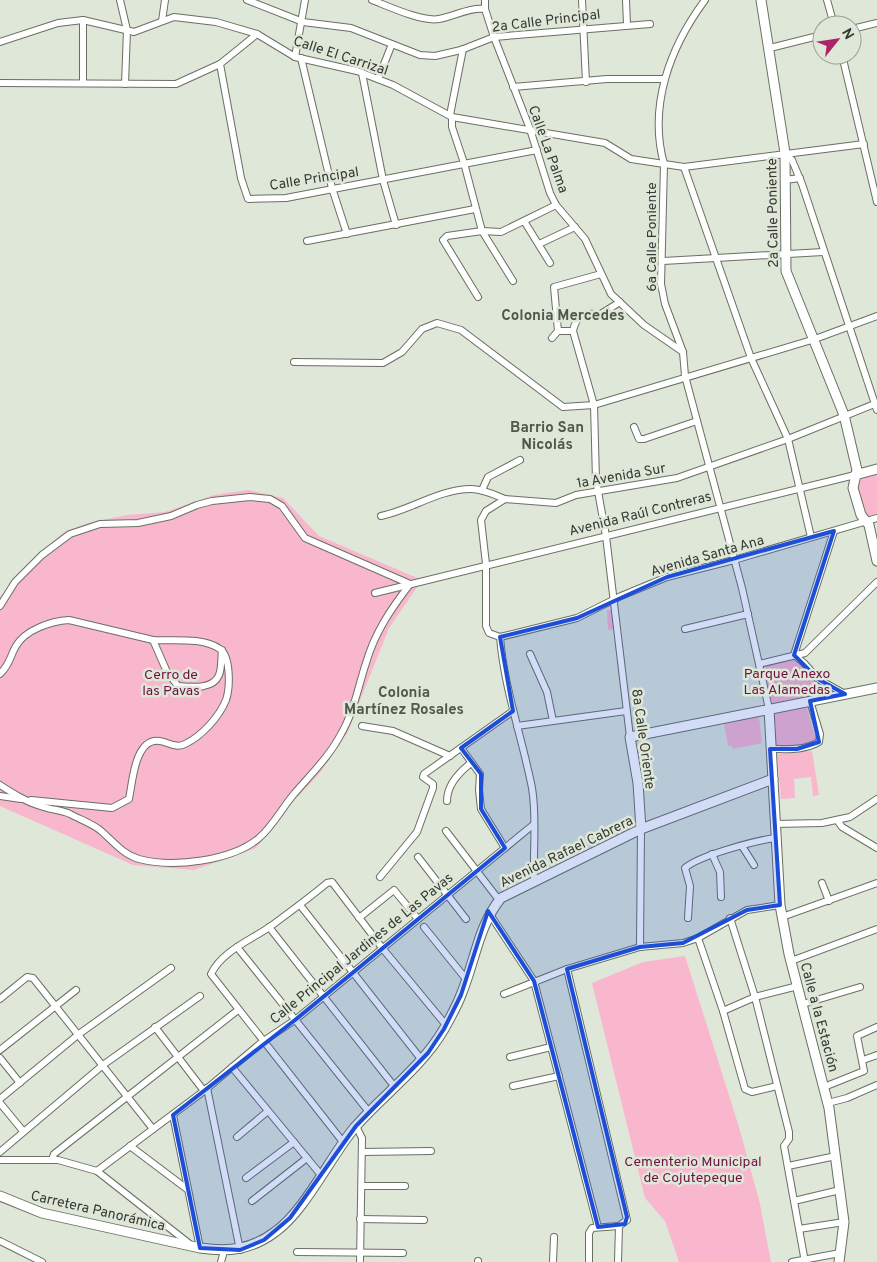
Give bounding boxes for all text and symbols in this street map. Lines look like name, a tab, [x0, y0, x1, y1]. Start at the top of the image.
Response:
street label: 2a Calle Principal	[491, 6, 601, 37]
north arrow	[812, 15, 862, 65]
text: N	[837, 26, 857, 43]
street label: Calle El Carrizal	[291, 33, 390, 80]
street label: Calle La Palma	[524, 103, 571, 196]
street label: 2a Calle Poniente	[764, 158, 783, 268]
street label: Calle Principal	[268, 164, 360, 195]
street label: 6a Calle Poniente	[644, 182, 661, 292]
district label: Colonia Mercedes	[501, 307, 625, 326]
district label: Barrio San Nicolás	[510, 419, 584, 455]
street label: 1a Avenida Sur	[575, 460, 668, 493]
street label: Avenida Raúl Contreras	[567, 489, 713, 540]
street label: Avenida Santa Ana	[649, 532, 766, 581]
park label: Parque Anexo Las Alamedas	[744, 666, 830, 699]
park label: Cerro de las Pavas	[142, 667, 200, 700]
district label: Colonia Martínez Rosales	[344, 684, 464, 720]
street label: 8a Calle Oriente	[627, 688, 658, 790]
street label: Avenida Rafael Cabrera	[497, 813, 636, 892]
street label: Calle Principal Jardines de Las Pavas	[267, 870, 457, 1028]
street label: Calle a la Estación	[796, 961, 841, 1074]
park label: Cementerio Municipal de Cojutepeque	[624, 1154, 762, 1187]
street label: Carretera Panorámica	[29, 1188, 167, 1235]

